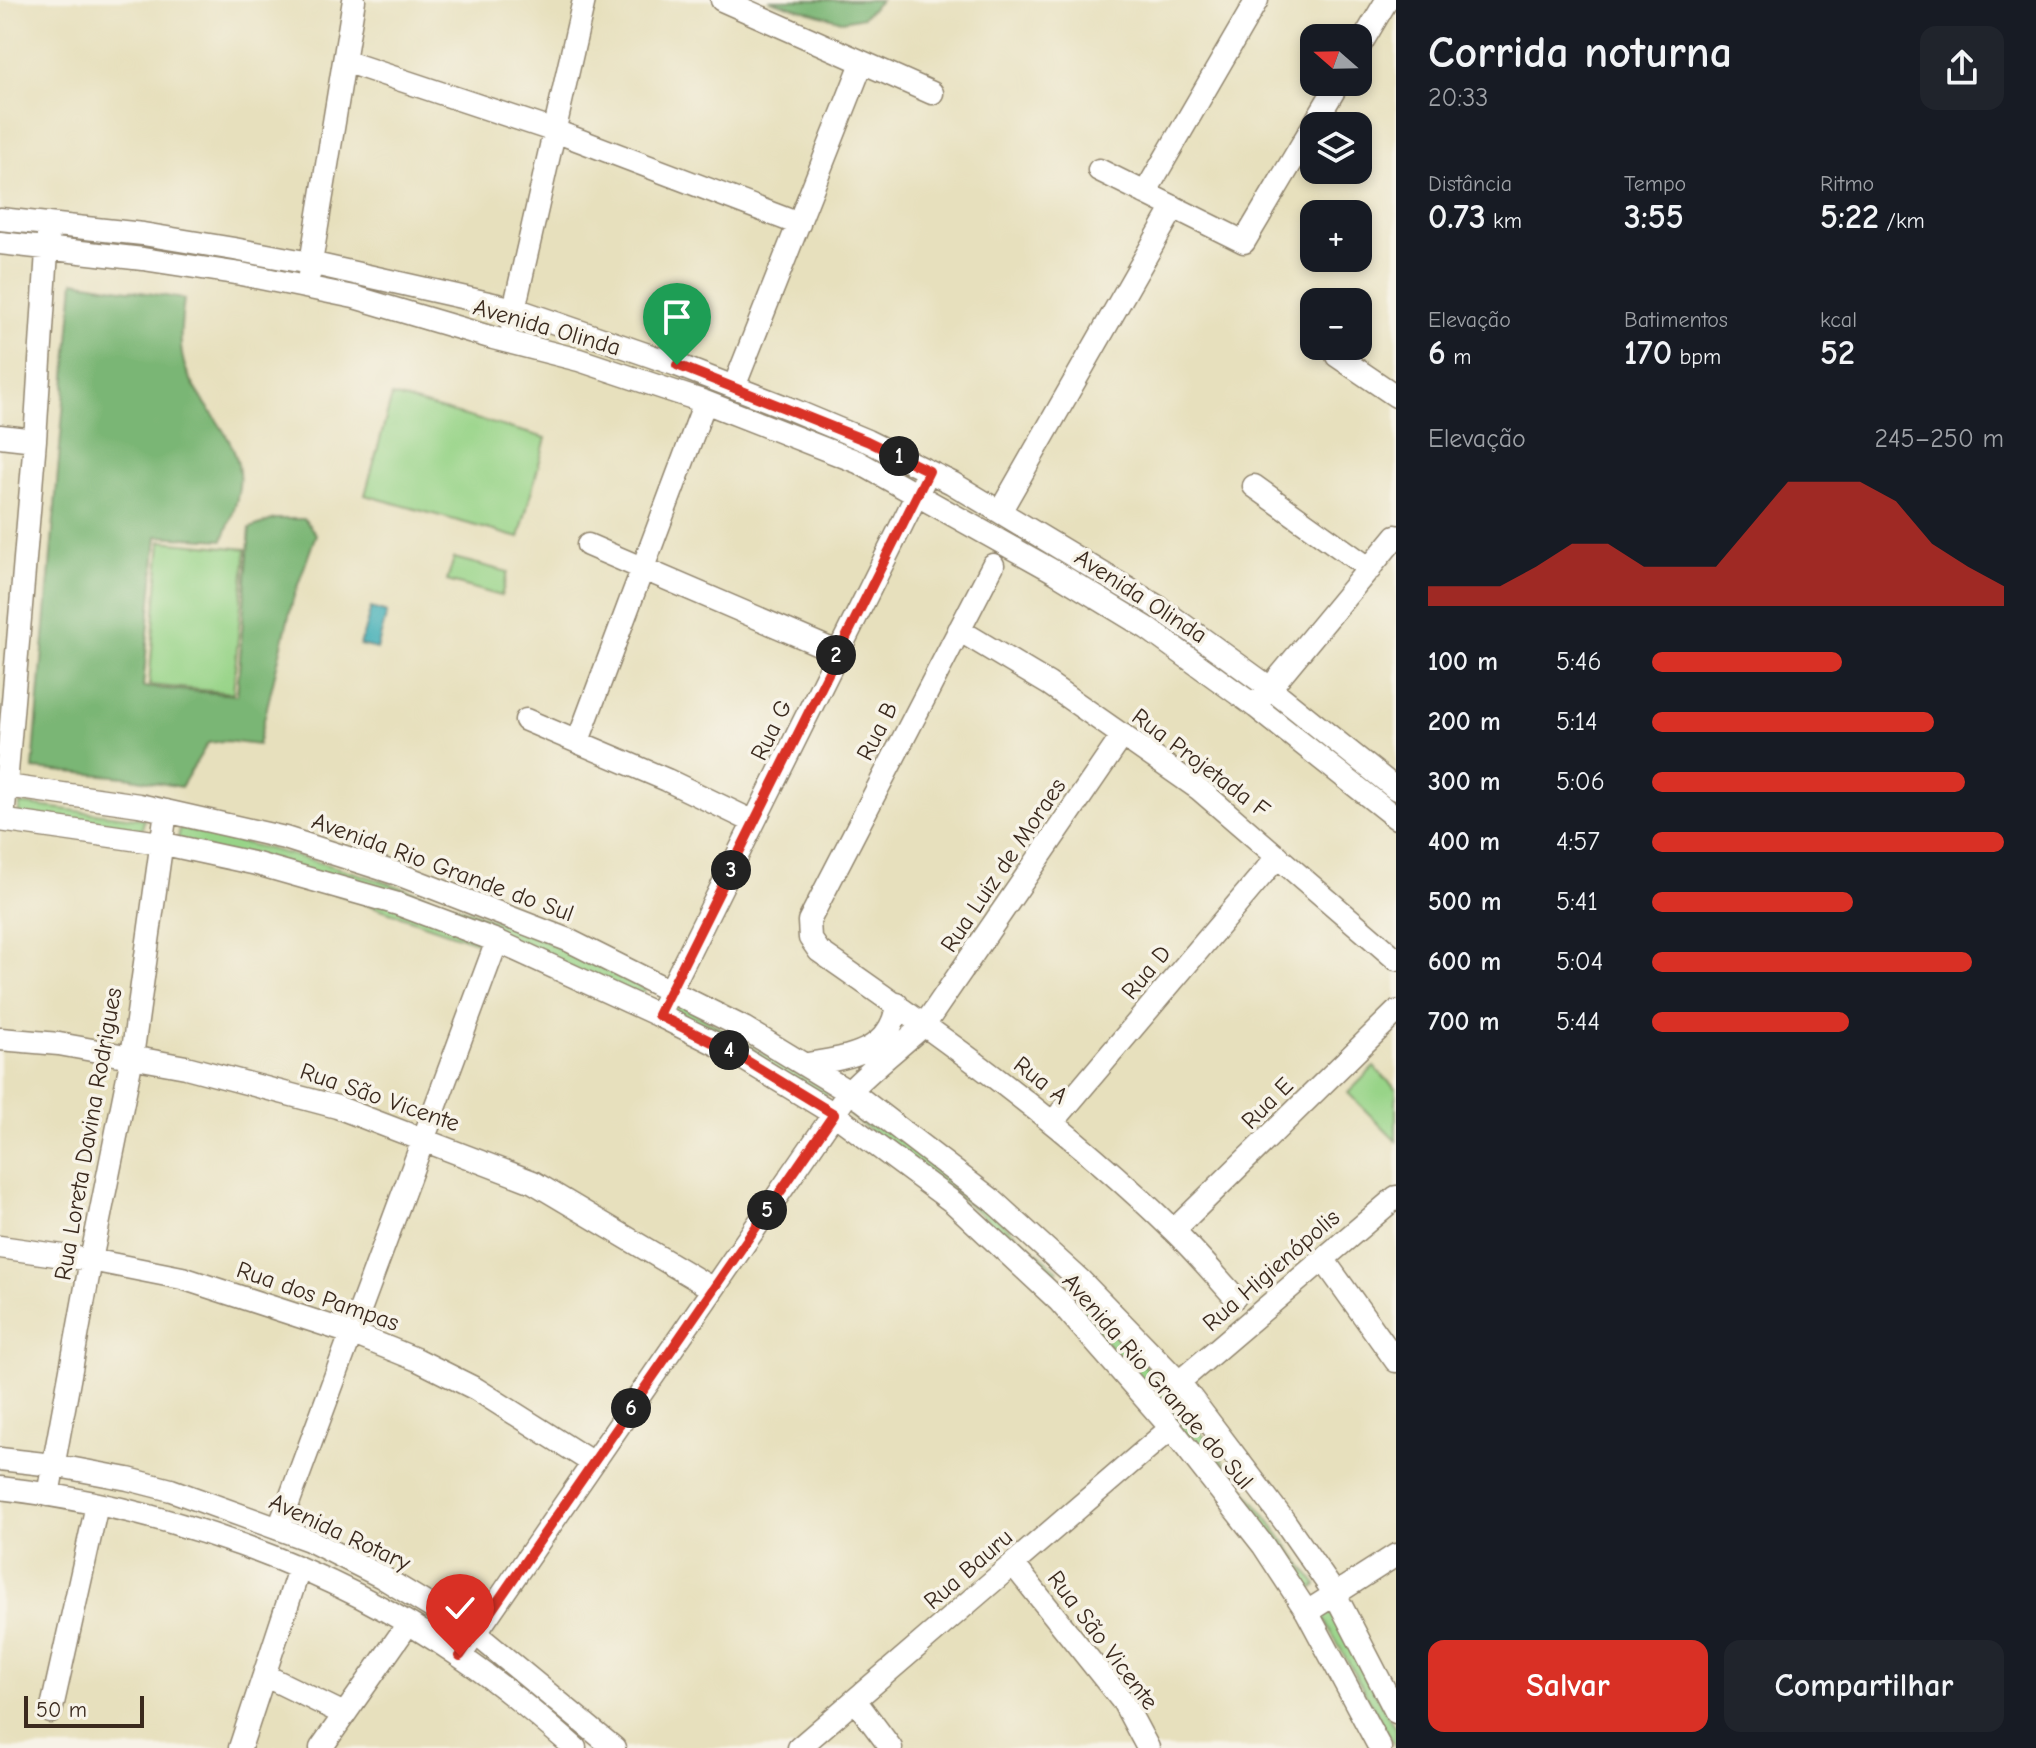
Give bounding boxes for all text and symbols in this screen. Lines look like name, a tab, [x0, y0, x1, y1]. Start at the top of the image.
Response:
north arrow	[1300, 24, 1372, 96]
map controls	[1300, 24, 1372, 360]
button: share	[1920, 26, 2004, 110]
text: Corrida noturna	[1428, 27, 1732, 78]
text: 20:33	[1428, 83, 1488, 113]
button: layers	[1300, 112, 1372, 184]
text: Distância	[1428, 171, 1512, 197]
text: Tempo	[1624, 171, 1686, 197]
text: Ritmo	[1820, 171, 1874, 197]
text: 0.73	[1428, 197, 1486, 237]
text: 3:55	[1624, 197, 1684, 237]
text: 5:22	[1820, 197, 1879, 237]
button: +	[1300, 200, 1372, 272]
text: km	[1486, 208, 1522, 234]
text: /km	[1879, 208, 1925, 234]
pin	[643, 283, 711, 365]
button: −	[1300, 288, 1372, 360]
street label: Avenida Olinda	[470, 293, 624, 361]
icon: arrive	[655, 295, 699, 339]
text: Elevação	[1428, 307, 1511, 333]
text: Batimentos	[1624, 307, 1728, 333]
text: kcal	[1820, 307, 1857, 333]
text: 6	[1428, 333, 1446, 373]
text: 170	[1624, 333, 1672, 373]
text: 52	[1820, 333, 1855, 373]
text: m	[1446, 344, 1471, 370]
text: bpm	[1672, 344, 1721, 370]
text: Elevação	[1428, 424, 1526, 454]
text: 245–250 m	[1875, 424, 2004, 454]
pin: 1	[879, 436, 919, 476]
text: 1	[895, 443, 903, 469]
street label: Avenida Olinda	[1070, 543, 1212, 649]
pin: 2	[816, 635, 856, 675]
text: 2	[831, 642, 841, 668]
text: 100 m	[1428, 647, 1498, 677]
text: 5:46	[1556, 647, 1601, 677]
street label: Rua G	[744, 695, 798, 765]
street label: Rua B	[850, 697, 904, 765]
street label: Rua Projetada F	[1127, 702, 1276, 824]
text: 200 m	[1428, 707, 1501, 737]
text: 5:14	[1556, 707, 1598, 737]
text: 300 m	[1428, 767, 1501, 797]
text: 5:06	[1556, 767, 1605, 797]
street label: Rua Luiz de Moraes	[934, 773, 1072, 957]
street label: Avenida Rio Grande do Sul	[308, 807, 578, 927]
text: 400 m	[1428, 827, 1500, 857]
text: 4:57	[1556, 827, 1600, 857]
pin: 3	[711, 850, 751, 890]
text: 3	[726, 857, 736, 883]
text: 500 m	[1428, 887, 1502, 917]
text: 5:41	[1556, 887, 1598, 917]
street label: Rua D	[1115, 939, 1177, 1005]
text: 600 m	[1428, 947, 1501, 977]
text: 5:04	[1556, 947, 1603, 977]
street label: Rua Loreta Davina Rodrigues	[48, 985, 128, 1283]
text: 700 m	[1428, 1007, 1499, 1037]
text: 5:44	[1556, 1007, 1600, 1037]
pin: 4	[709, 1030, 749, 1070]
text: 4	[724, 1037, 734, 1063]
street label: Rua A	[1008, 1050, 1074, 1110]
street label: Rua São Vicente	[297, 1057, 463, 1137]
street label: Rua E	[1235, 1071, 1299, 1135]
pin: 5	[747, 1190, 787, 1230]
text: 5	[761, 1197, 773, 1223]
street label: Rua Higienópolis	[1197, 1203, 1345, 1337]
street label: Rua dos Pampas	[233, 1255, 403, 1337]
street label: Avenida Rio Grande do Sul	[1057, 1267, 1259, 1495]
pin: 6	[611, 1388, 651, 1428]
text: 6	[625, 1395, 637, 1421]
street label: Avenida Rotary	[265, 1487, 415, 1577]
street label: Rua Bauru	[918, 1523, 1018, 1615]
street label: Rua São Vicente	[1042, 1565, 1164, 1715]
pin	[426, 1574, 494, 1656]
icon: check	[438, 1586, 482, 1630]
button: Salvar	[1428, 1640, 1708, 1732]
button: Compartilhar	[1724, 1640, 2004, 1732]
scale bar	[24, 1692, 144, 1728]
text: 50 m	[36, 1697, 87, 1723]

